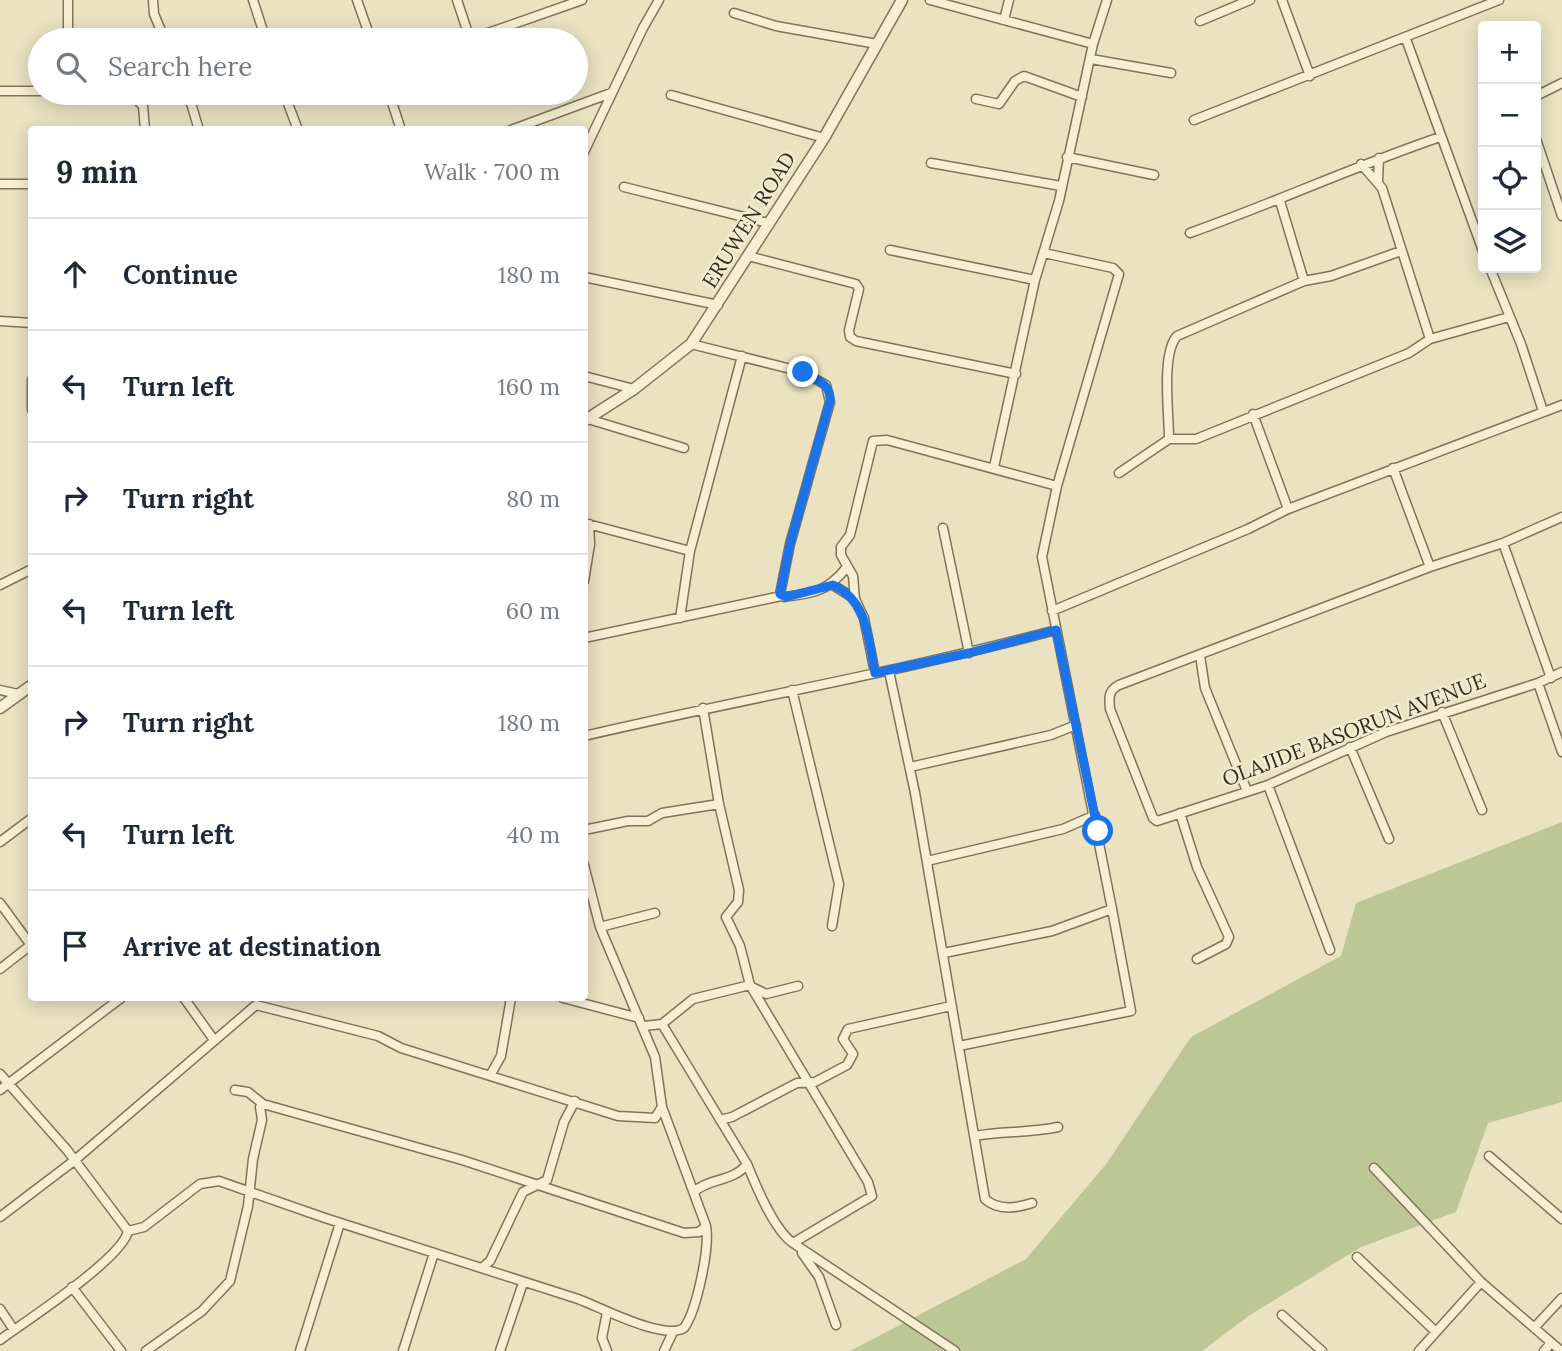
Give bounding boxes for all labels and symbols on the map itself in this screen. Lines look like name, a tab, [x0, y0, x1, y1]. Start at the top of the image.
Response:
street label: ERUWEN ROAD	[696, 147, 801, 293]
route end	[787, 356, 818, 387]
street label: OLAJIDE BASORUN AVENUE	[1218, 667, 1490, 792]
route start	[1082, 815, 1113, 846]

